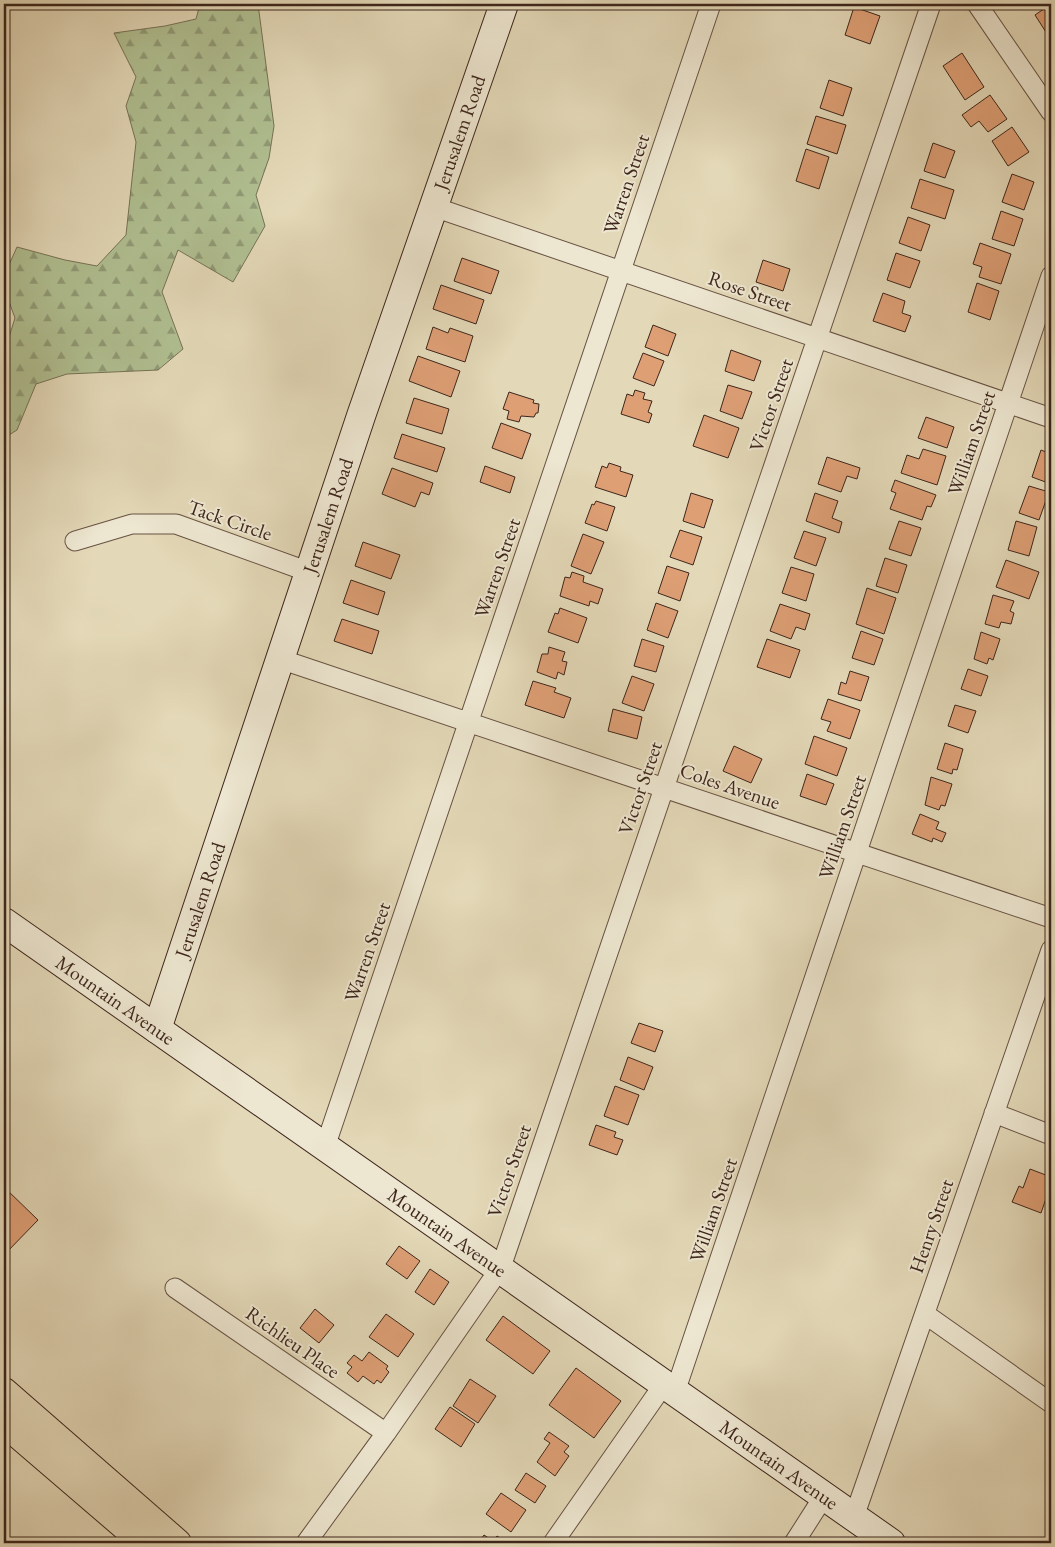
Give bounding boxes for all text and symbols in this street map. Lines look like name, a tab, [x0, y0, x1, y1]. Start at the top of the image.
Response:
street label: Jerusalem Road	[427, 71, 492, 196]
street label: Warren Street	[597, 130, 655, 237]
street label: Rose Street	[705, 265, 796, 318]
street label: Victor Street	[743, 354, 799, 455]
street label: William Street	[941, 387, 1001, 499]
street label: Jerusalem Road	[296, 454, 359, 579]
street label: Tack Circle	[184, 493, 276, 547]
street label: Warren Street	[468, 514, 526, 621]
street label: Victor Street	[612, 737, 668, 838]
street label: Coles Avenue	[676, 757, 784, 815]
street label: William Street	[812, 771, 872, 883]
street label: Jerusalem Road	[168, 838, 232, 963]
street label: Warren Street	[338, 898, 396, 1005]
street label: Mountain Avenue	[51, 949, 180, 1051]
street label: Victor Street	[481, 1120, 537, 1221]
street label: William Street	[683, 1154, 743, 1266]
street label: Henry Street	[903, 1175, 959, 1277]
street label: Mountain Avenue	[382, 1182, 512, 1283]
street label: Richlieu Place	[241, 1300, 345, 1384]
street label: Mountain Avenue	[714, 1414, 844, 1515]

